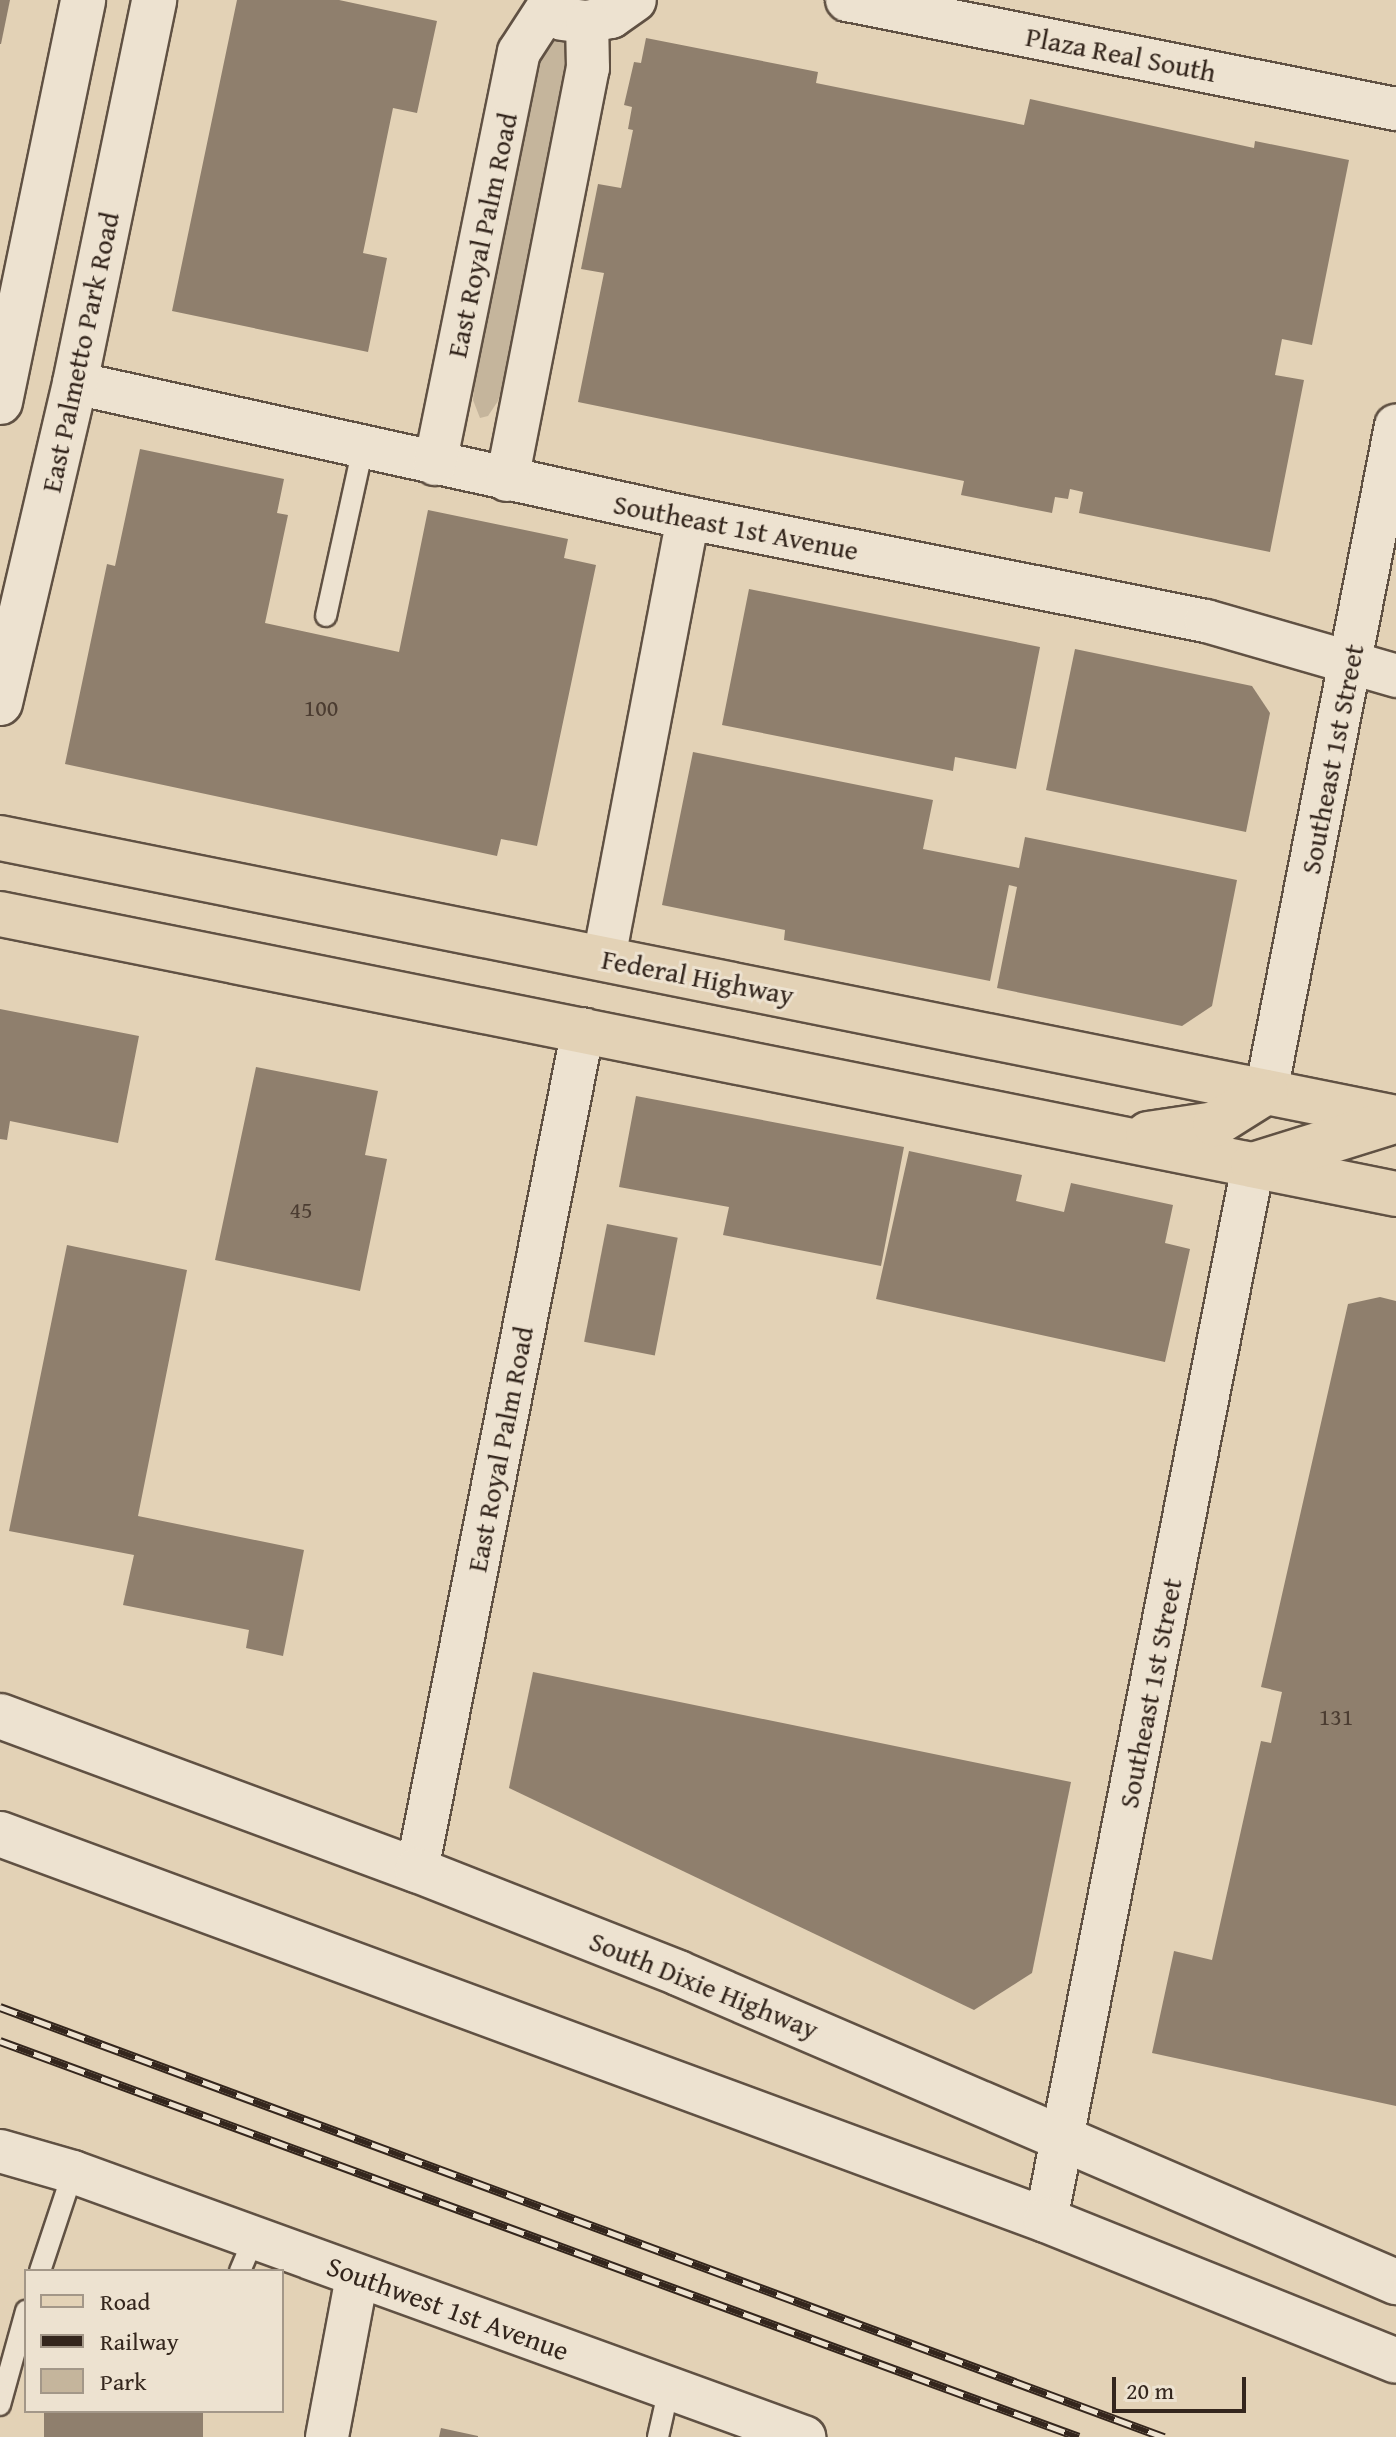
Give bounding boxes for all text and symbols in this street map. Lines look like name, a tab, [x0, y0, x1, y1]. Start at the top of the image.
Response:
street label: Plaza Real South	[1023, 19, 1219, 89]
street label: East Royal Palm Road	[440, 109, 524, 361]
street label: East Palmetto Park Road	[34, 209, 126, 495]
street label: Southeast 1st Avenue	[611, 487, 861, 567]
street label: Southeast 1st Street	[1293, 641, 1371, 877]
house number: 100	[304, 694, 338, 722]
street label: Federal Highway	[599, 942, 797, 1012]
house number: 45	[289, 1196, 313, 1224]
street label: East Royal Palm Road	[460, 1323, 540, 1575]
street label: Southeast 1st Street	[1111, 1575, 1189, 1811]
house number: 131	[1319, 1703, 1353, 1731]
street label: South Dixie Highway	[585, 1924, 823, 2046]
street label: Southwest 1st Avenue	[322, 2249, 574, 2367]
legend	[24, 2269, 284, 2413]
text: Road	[100, 2284, 150, 2319]
text: Railway	[100, 2324, 179, 2359]
scale bar	[1116, 2361, 1250, 2411]
text: Park	[100, 2364, 146, 2399]
text: 20 m	[1126, 2373, 1174, 2408]

